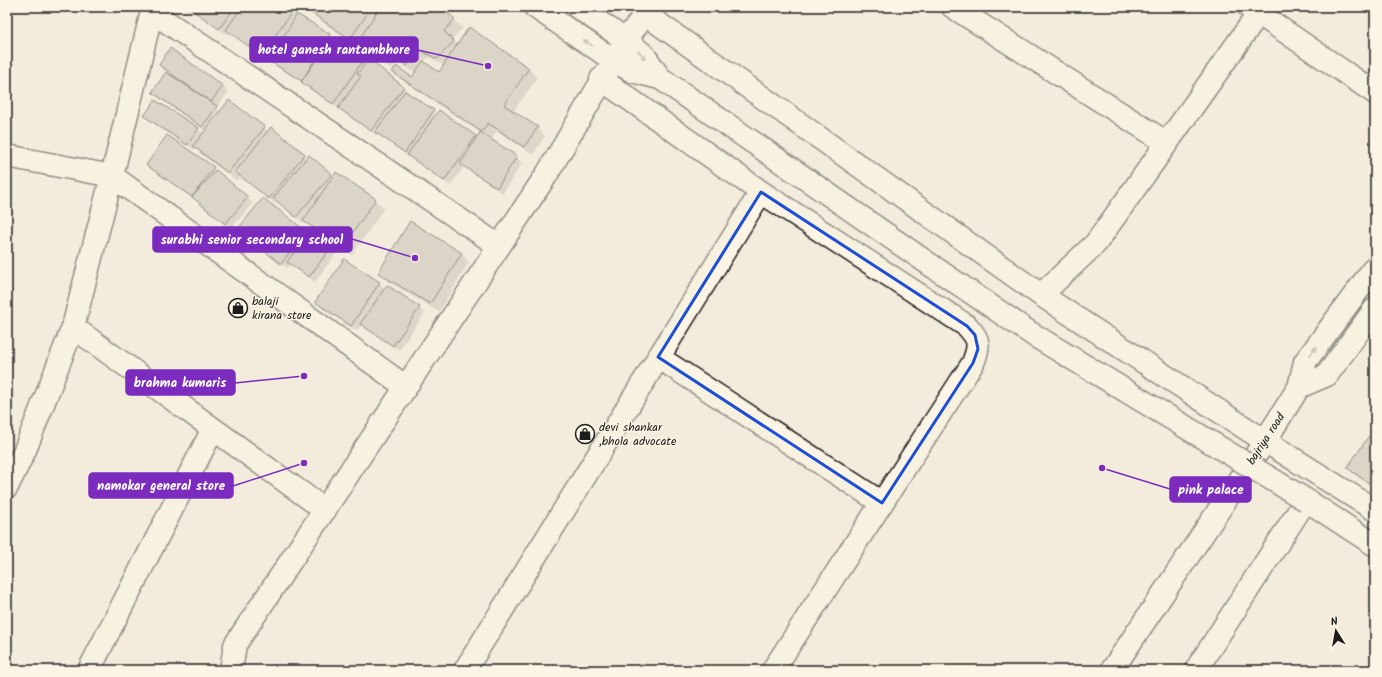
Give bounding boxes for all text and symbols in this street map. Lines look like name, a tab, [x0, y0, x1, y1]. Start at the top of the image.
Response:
callout: hotel ganesh rantambhore	[250, 37, 418, 62]
one-way arrow	[583, 39, 594, 47]
text: hotel ganesh rantambhore	[258, 40, 411, 61]
one-way arrow	[638, 50, 647, 60]
callout: surabhi senior secondary school	[153, 227, 352, 252]
text: surabhi senior secondary school	[161, 230, 344, 251]
place label: balaji kirana store	[252, 292, 312, 325]
shop icon: balaji kirana store	[227, 297, 249, 319]
one-way arrow	[1309, 346, 1317, 356]
callout: brahma kumaris	[126, 370, 235, 395]
text: brahma kumaris	[134, 373, 226, 394]
street label: bajriya road	[1242, 408, 1291, 469]
place label: devi shankar ,bhola advocate	[599, 418, 677, 451]
shop icon: devi shankar ,bhola advocate	[574, 423, 596, 445]
callout: namokar general store	[89, 473, 233, 498]
text: namokar general store	[97, 476, 226, 497]
callout: pink palace	[1170, 477, 1251, 502]
text: pink palace	[1177, 480, 1244, 501]
north arrow	[1316, 611, 1356, 651]
text: N	[1329, 613, 1339, 632]

